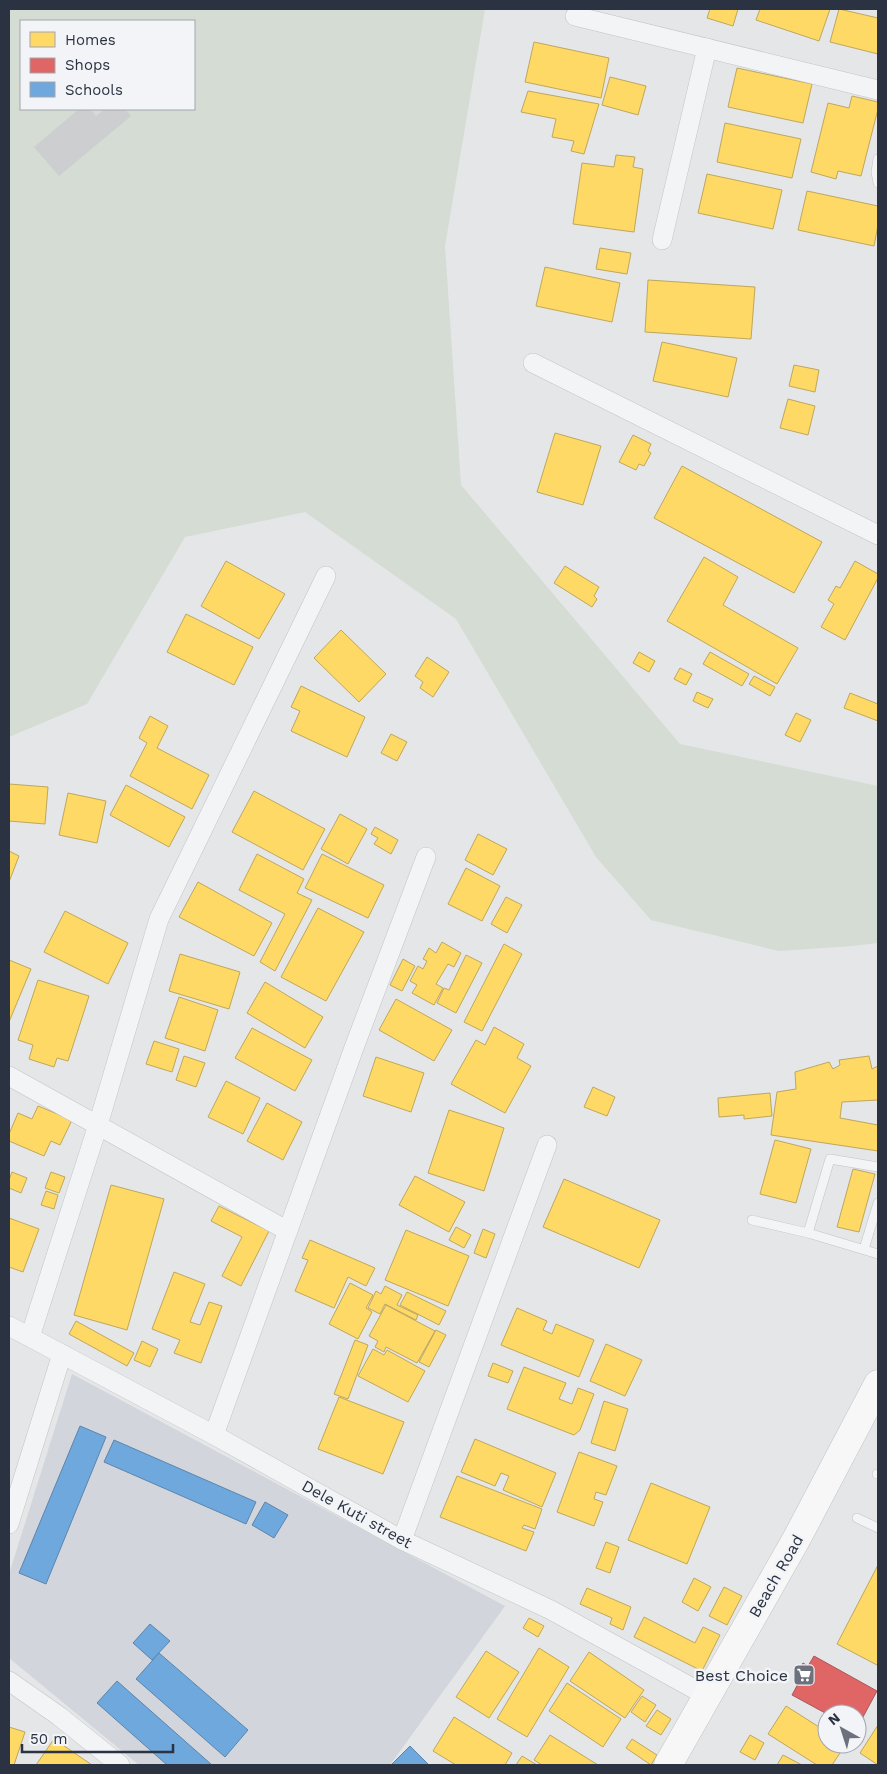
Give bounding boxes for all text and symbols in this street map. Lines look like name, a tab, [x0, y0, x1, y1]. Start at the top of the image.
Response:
legend	[20, 20, 195, 110]
text: Homes	[65, 31, 116, 49]
text: Shops	[65, 56, 110, 74]
text: Schools	[65, 81, 123, 99]
street label: Dele Kuti street	[299, 1476, 416, 1552]
street label: Beach Road	[745, 1531, 807, 1621]
supermarket icon: Best Choice	[792, 1663, 816, 1687]
place label: Best Choice	[695, 1666, 788, 1685]
north arrow	[817, 1704, 867, 1754]
text: N	[825, 1709, 843, 1728]
scale bar	[22, 1722, 174, 1754]
text: 50 m	[30, 1730, 67, 1748]

